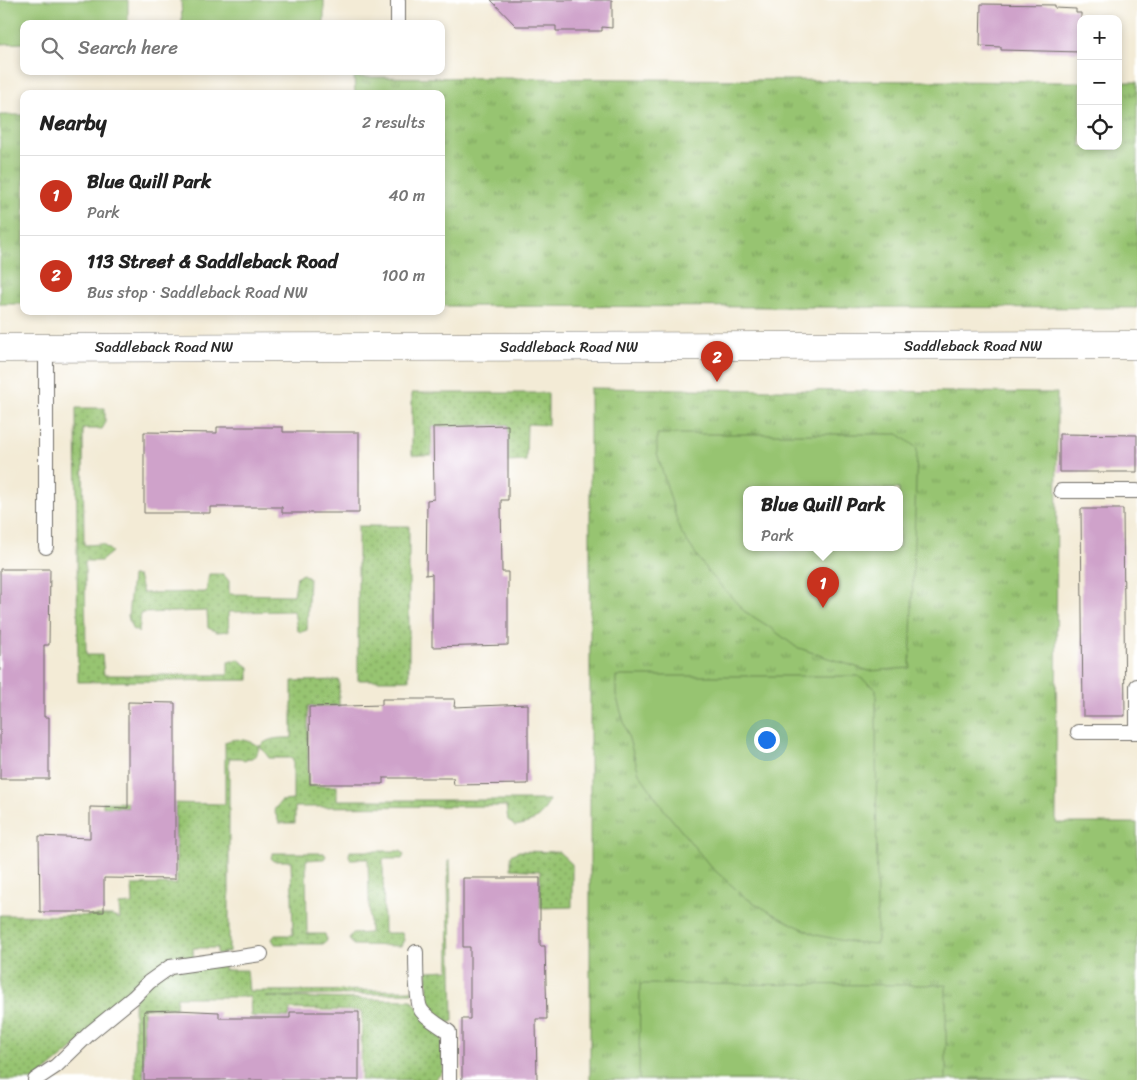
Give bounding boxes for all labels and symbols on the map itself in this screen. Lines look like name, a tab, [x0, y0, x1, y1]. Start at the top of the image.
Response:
street label: Saddleback Road NW	[904, 333, 1042, 359]
street label: Saddleback Road NW	[95, 334, 233, 360]
street label: Saddleback Road NW	[500, 334, 638, 360]
pin: 2	[701, 341, 733, 382]
pin: 1	[807, 567, 839, 608]
your location	[754, 727, 780, 753]

